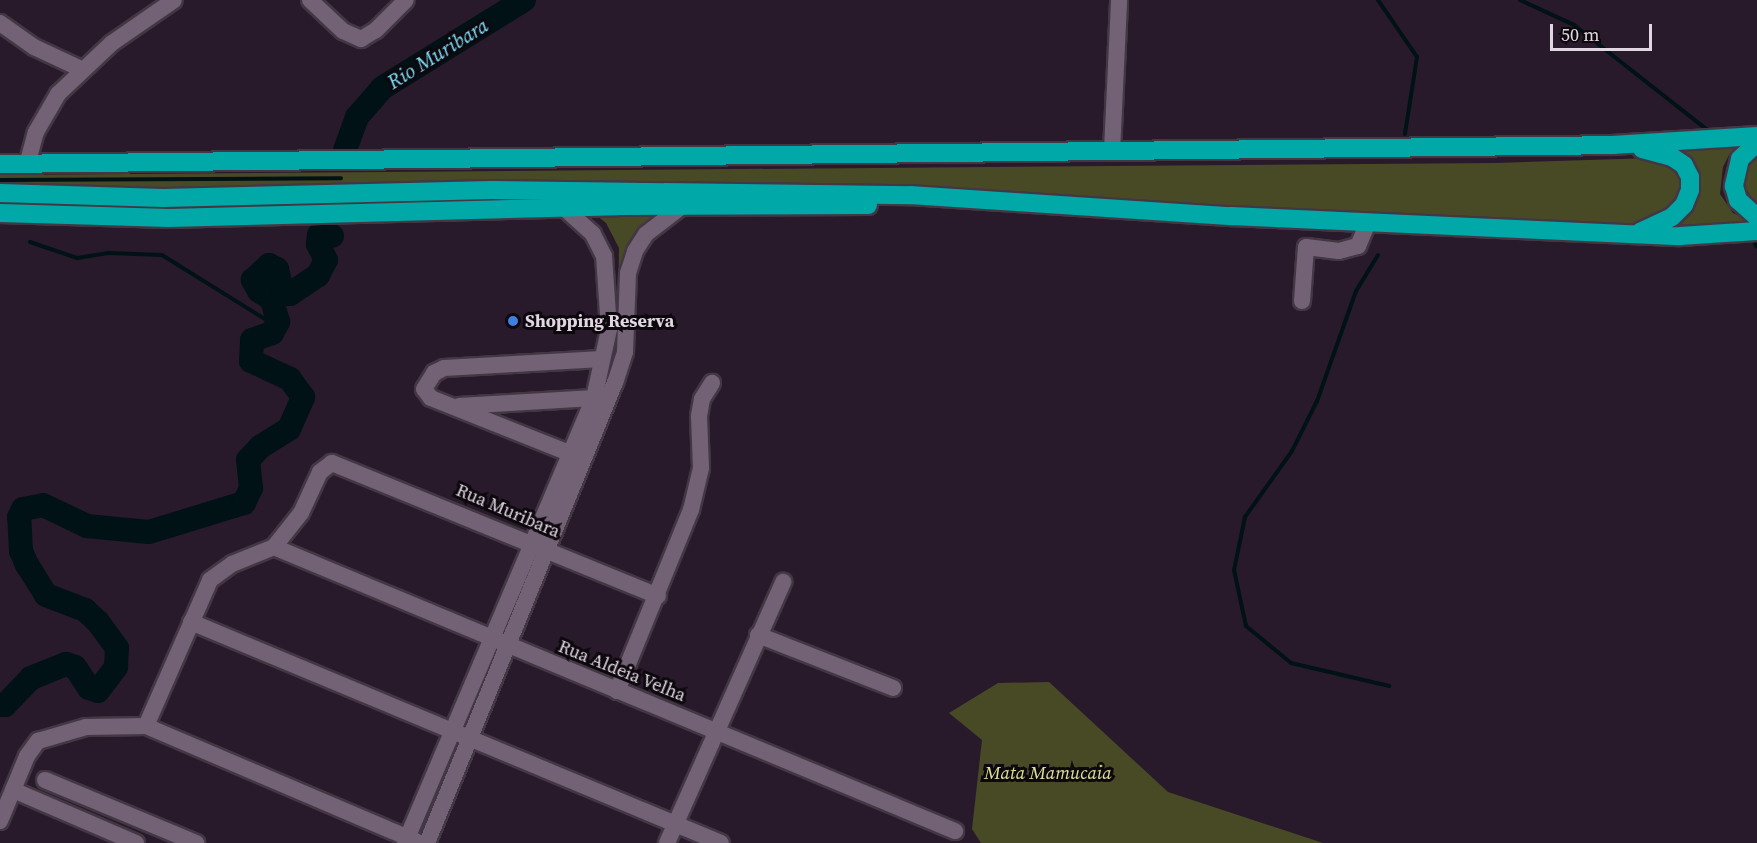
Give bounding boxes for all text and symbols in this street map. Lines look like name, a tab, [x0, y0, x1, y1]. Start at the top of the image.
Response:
scale bar	[1553, 12, 1655, 50]
water label: Rio Muribara	[383, 14, 493, 94]
text: 50 m	[1561, 22, 1599, 47]
place label: Shopping Reserva	[525, 310, 674, 332]
marker: Shopping Reserva	[506, 314, 520, 328]
street label: Rua Muribara	[453, 479, 563, 543]
street label: Rua Aldeia Velha	[555, 636, 689, 706]
park label: Mata Mamucaia	[984, 762, 1112, 784]

